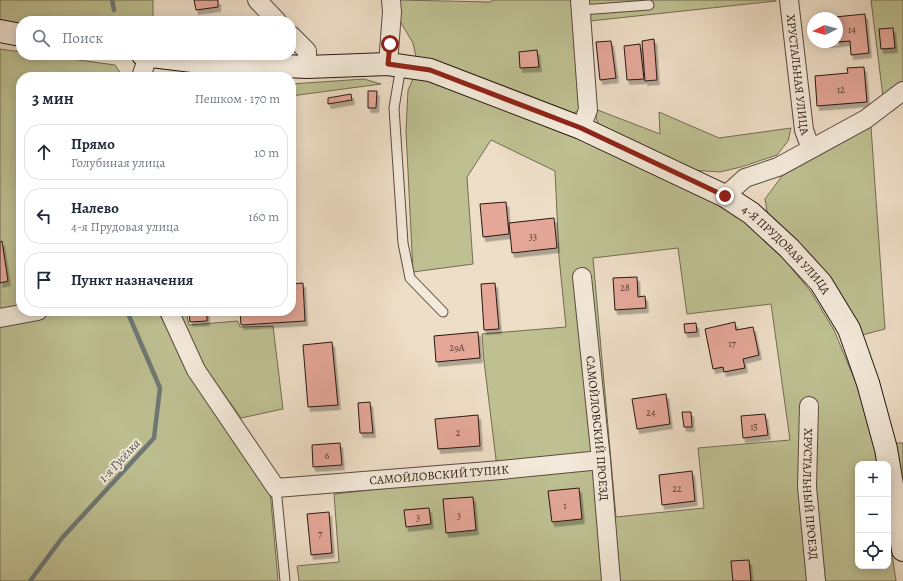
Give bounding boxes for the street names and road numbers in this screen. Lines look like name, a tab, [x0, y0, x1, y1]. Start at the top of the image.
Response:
street label: ХРУСТАЛЬНАЯ УЛИЦА	[783, 13, 813, 138]
street label: 4-Я ПРУДОВАЯ УЛИЦА	[739, 201, 835, 298]
street label: САМОЙЛОВСКИЙ ПРОЕЗД	[582, 355, 612, 502]
street label: ХРУСТАЛЬНЫЙ ПРОЕЗД	[799, 428, 822, 561]
street label: САМОЙЛОВСКИЙ ТУПИК	[369, 461, 510, 488]

